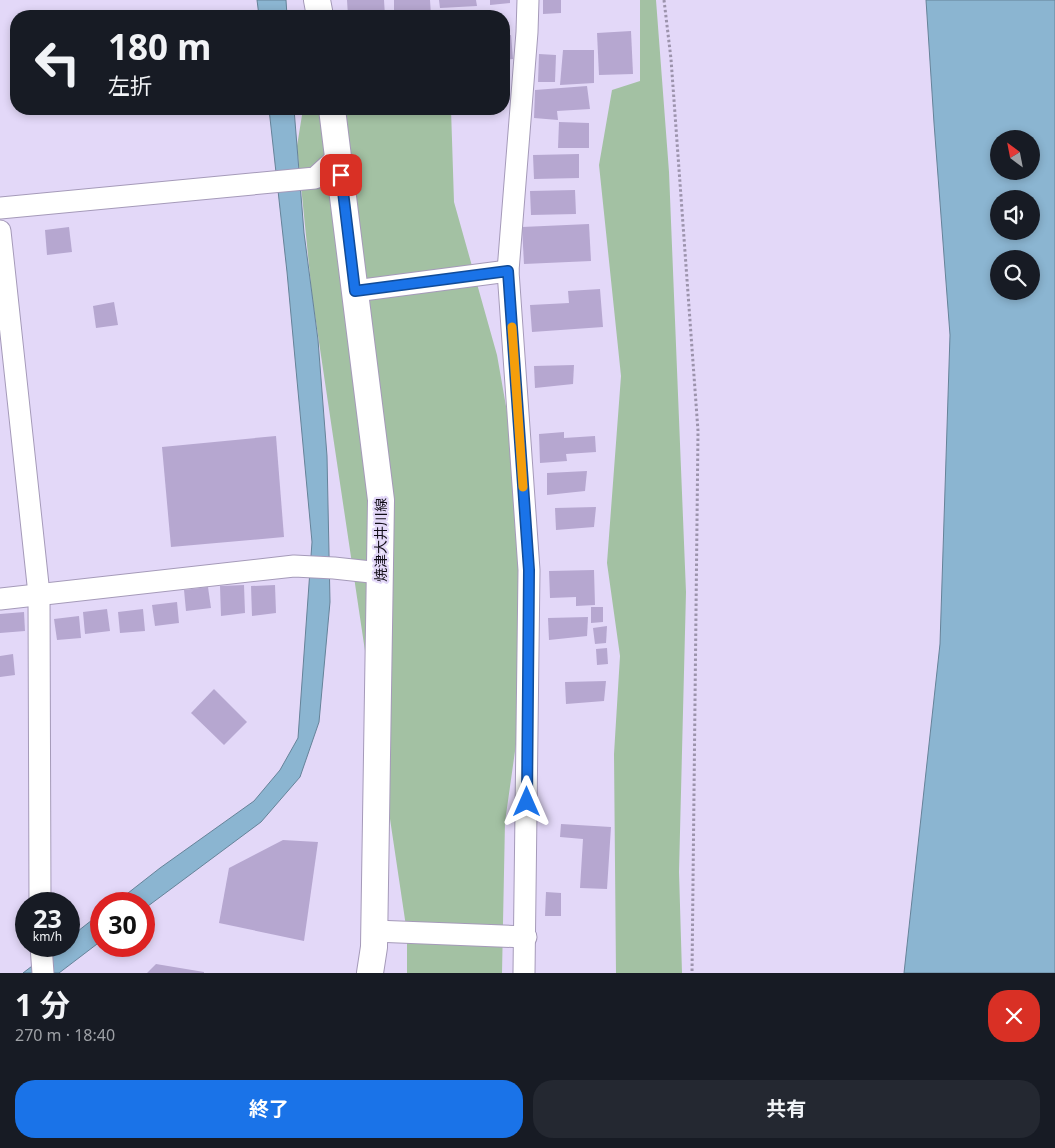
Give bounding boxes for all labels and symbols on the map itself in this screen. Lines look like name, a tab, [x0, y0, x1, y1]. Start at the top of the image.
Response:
north arrow	[990, 130, 1040, 180]
pin	[320, 154, 362, 196]
street label: 焼津大井川線	[371, 498, 390, 582]
position arrow	[500, 775, 552, 827]
speed limit sign: 30	[90, 892, 155, 957]

